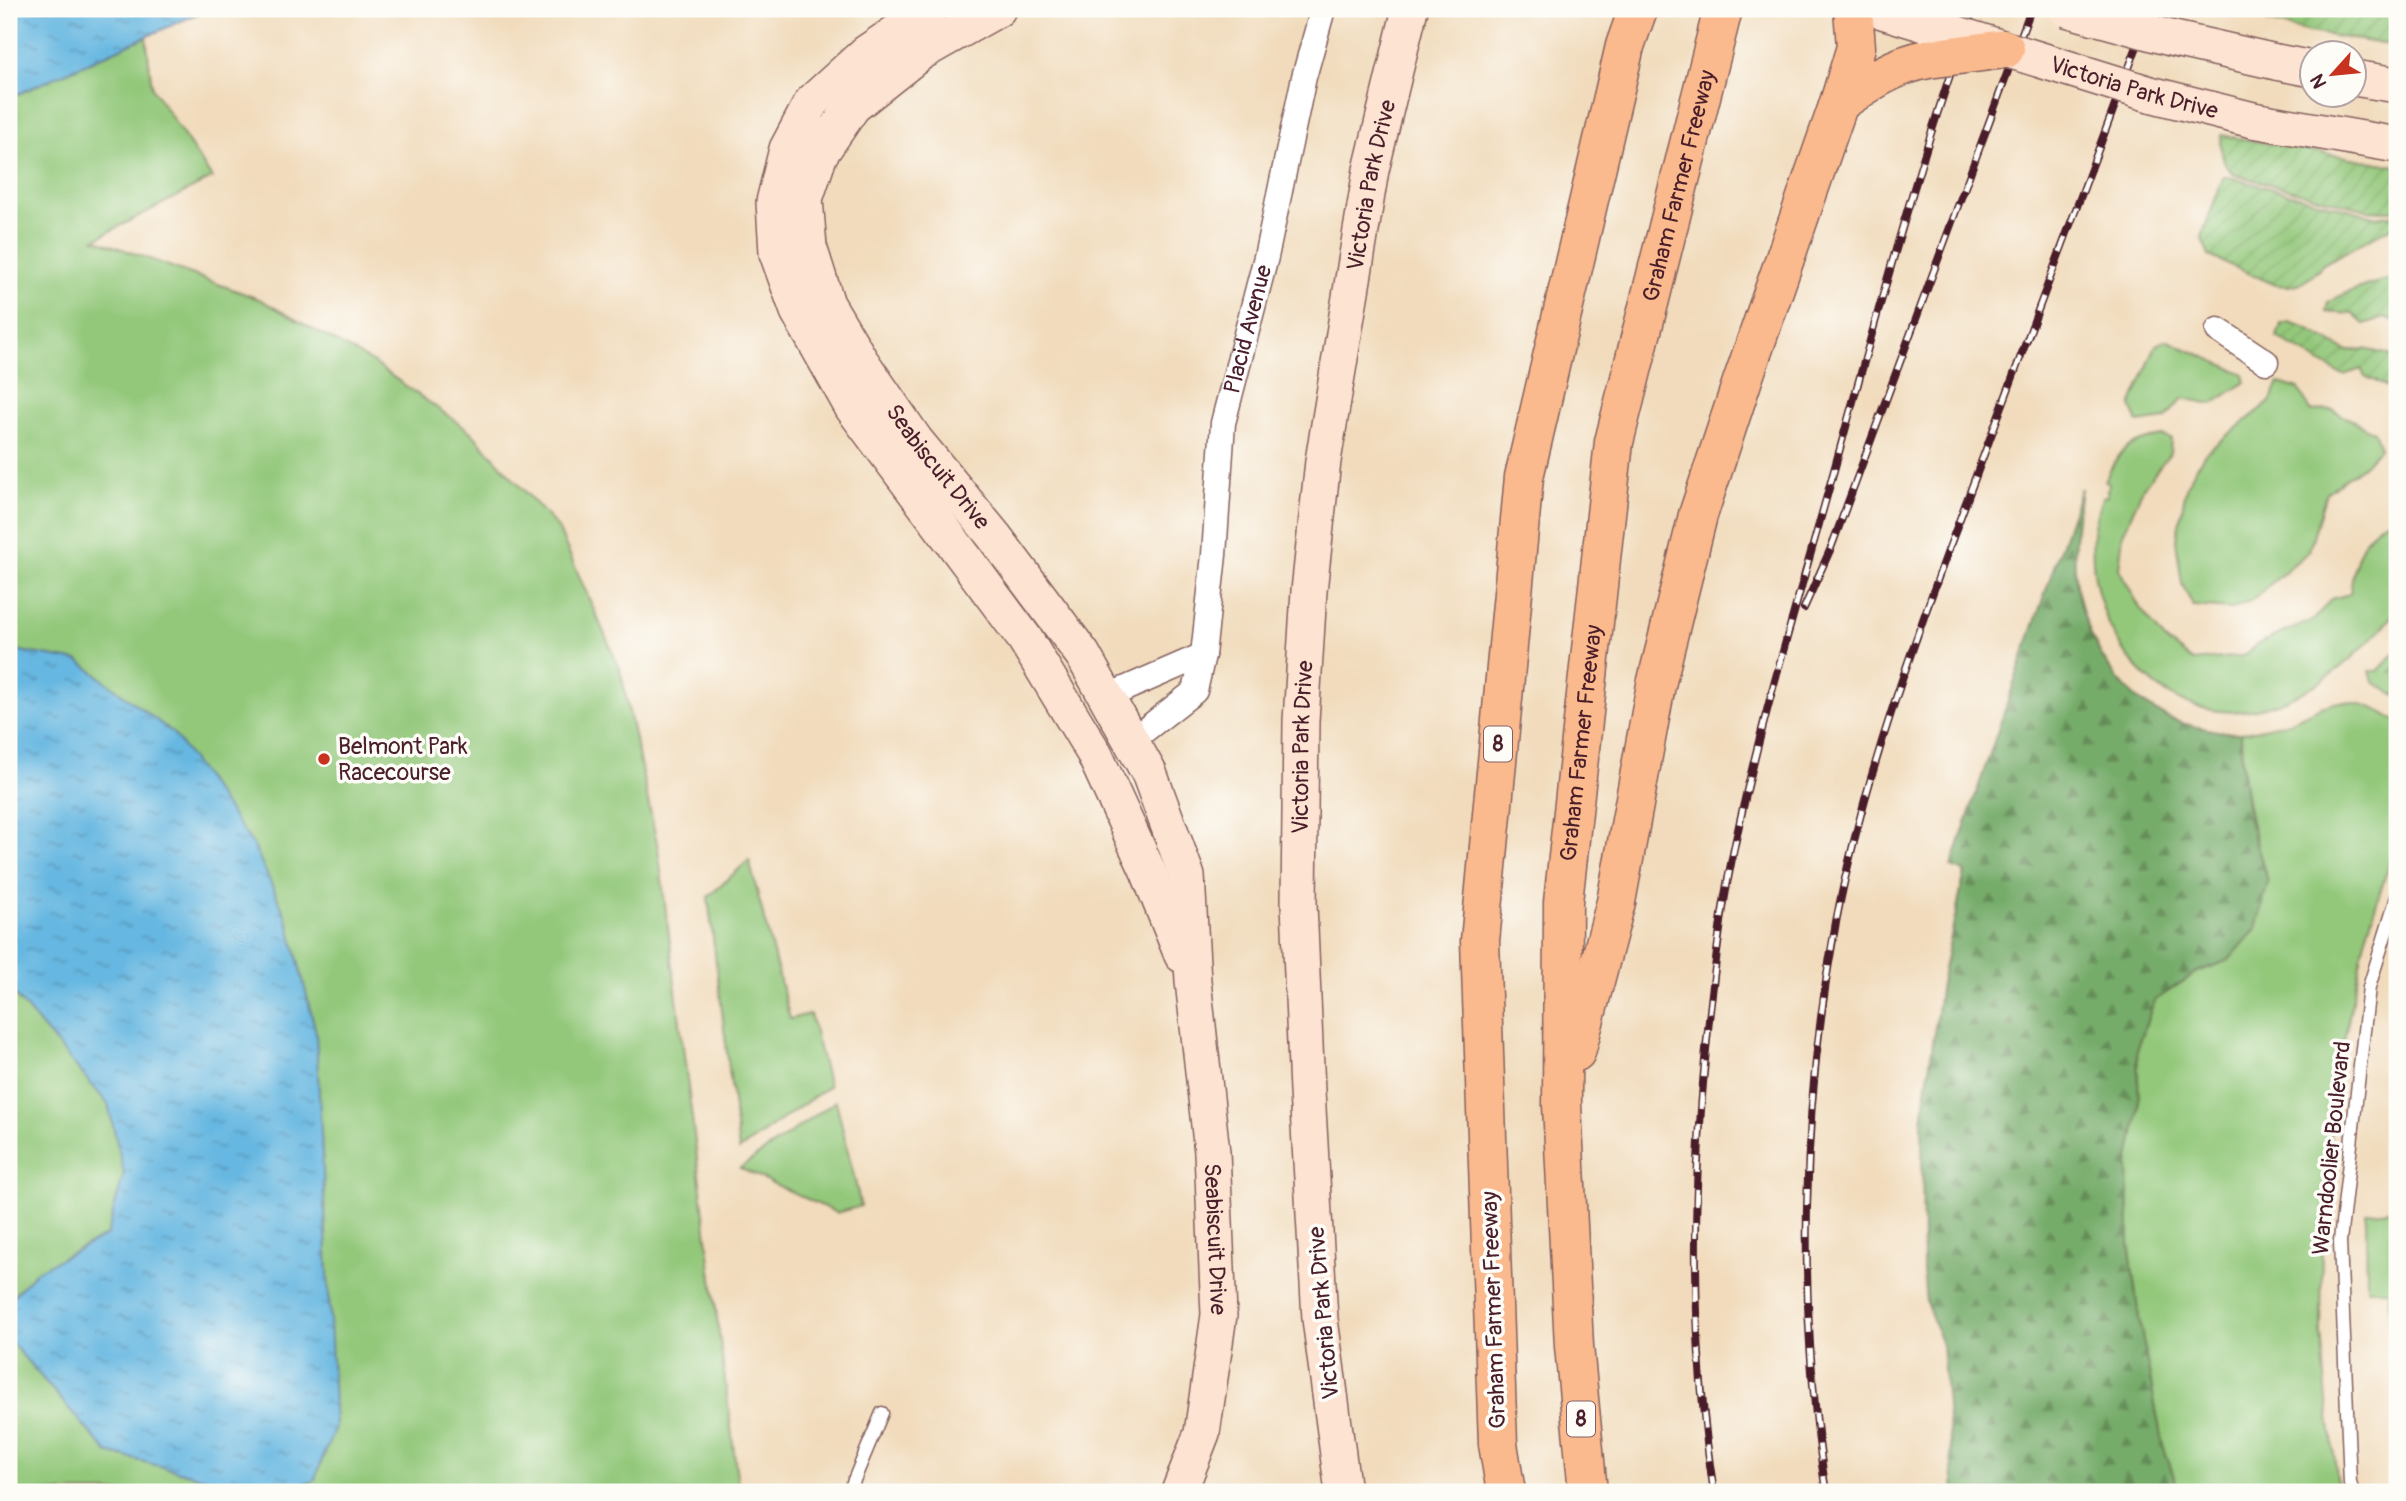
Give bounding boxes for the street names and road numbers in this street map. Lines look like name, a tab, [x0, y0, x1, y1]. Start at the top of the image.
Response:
street label: Victoria Park Drive	[2046, 50, 2222, 126]
street label: Graham Farmer Freeway	[1636, 67, 1722, 305]
street label: Victoria Park Drive	[1341, 96, 1403, 273]
street label: Placid Avenue	[1217, 261, 1279, 397]
street label: Seabiscuit Drive	[880, 399, 997, 536]
street label: Graham Farmer Freeway	[1554, 623, 1609, 863]
street label: Victoria Park Drive	[1286, 659, 1320, 834]
road number: 8	[1484, 726, 1512, 762]
street label: Warndoolier Boulevard	[2306, 1040, 2357, 1256]
street label: Seabiscuit Drive	[1197, 1163, 1233, 1316]
street label: Graham Farmer Freeway	[1475, 1191, 1512, 1429]
street label: Victoria Park Drive	[1301, 1225, 1346, 1401]
road number: 8	[1567, 1402, 1595, 1436]

